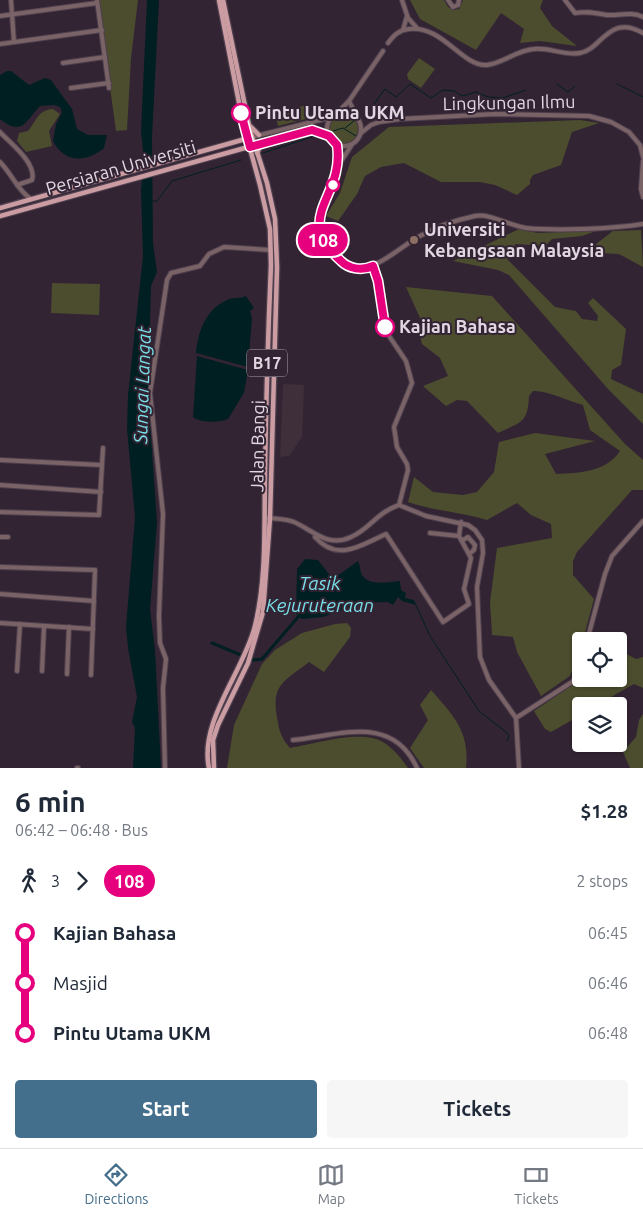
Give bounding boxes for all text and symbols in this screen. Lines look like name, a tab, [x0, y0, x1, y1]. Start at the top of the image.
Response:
street label: Lingkungan Ilmu	[442, 91, 576, 113]
place label: Pintu Utama UKM	[255, 102, 405, 122]
marker: Pintu Utama UKM	[231, 103, 251, 123]
street label: Persiaran Universiti	[43, 136, 198, 198]
unlabelled marker	[326, 178, 340, 192]
place label: Universiti Kebangsaan Malaysia	[424, 219, 604, 260]
line badge: 108	[294, 224, 352, 256]
text: 108	[308, 230, 338, 250]
marker: Universiti Kebangsaan Malaysia	[408, 234, 420, 246]
place label: Kajian Bahasa	[399, 316, 516, 336]
marker: Kajian Bahasa	[375, 317, 395, 337]
water label: Sungai Langat	[129, 325, 155, 445]
road number: B17	[247, 349, 287, 376]
street label: Jalan Bangi	[246, 400, 268, 492]
water label: Tasik Kejuruteraan	[266, 572, 374, 616]
map controls	[572, 632, 627, 752]
button: locate	[572, 632, 627, 687]
button: layers	[572, 697, 627, 752]
text: 6 min	[15, 786, 86, 817]
text: $1.28	[580, 800, 628, 822]
text: 06:42 – 06:48 · Bus	[15, 821, 148, 839]
icon: walk	[15, 867, 43, 895]
icon: forward	[68, 867, 96, 895]
text: 108	[114, 871, 145, 891]
text: 3	[51, 872, 60, 890]
text: 2 stops	[576, 872, 628, 890]
text: Kajian Bahasa	[53, 922, 176, 944]
text: 06:45	[588, 924, 628, 942]
text: Masjid	[53, 972, 108, 994]
text: 06:46	[588, 974, 628, 992]
text: Pintu Utama UKM	[53, 1022, 211, 1044]
text: 06:48	[588, 1024, 628, 1042]
button: Start	[15, 1080, 317, 1138]
button: Tickets	[327, 1080, 628, 1138]
tab: Directions	[84, 1161, 148, 1207]
tab: Map	[317, 1161, 345, 1207]
tab: Tickets	[514, 1161, 559, 1207]

